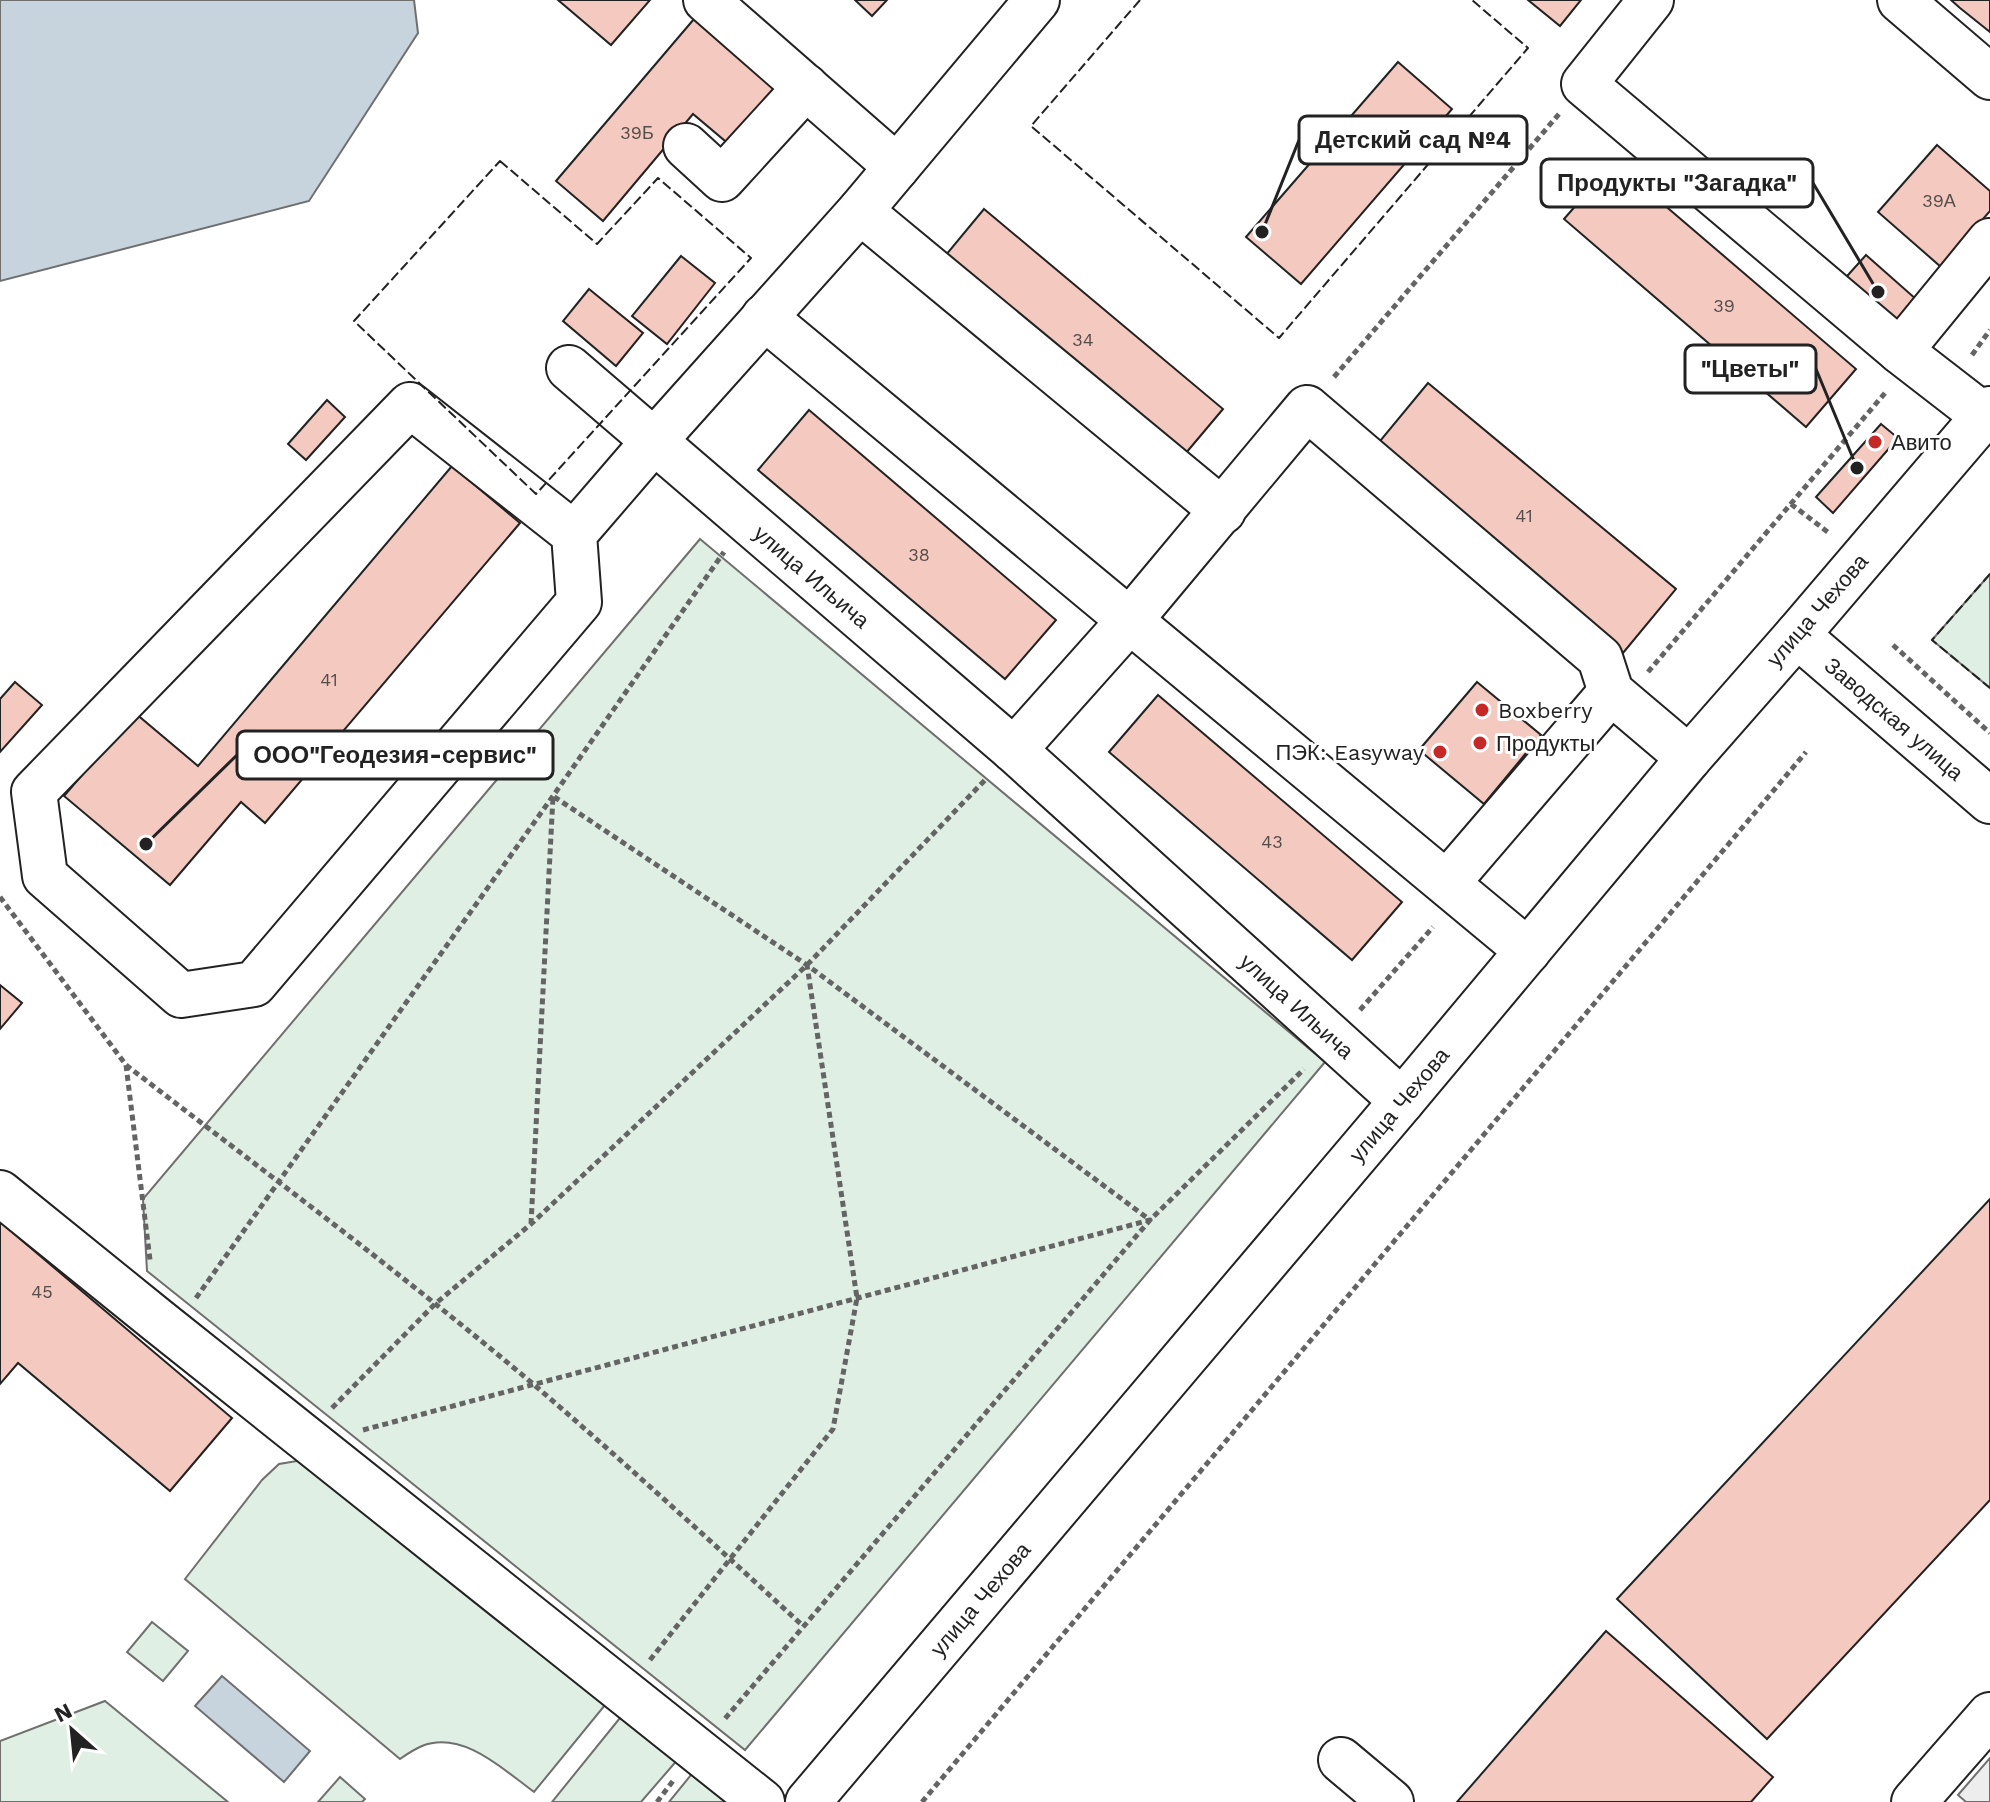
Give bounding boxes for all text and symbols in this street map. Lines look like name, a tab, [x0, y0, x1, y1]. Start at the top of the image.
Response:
callout: Детский сад №4	[1299, 116, 1527, 164]
house number: 39Б	[620, 122, 654, 143]
text: Детский сад №4	[1315, 126, 1511, 154]
callout: Продукты "Загадка"	[1541, 159, 1813, 207]
text: Продукты "Загадка"	[1557, 169, 1797, 197]
house number: 39А	[1922, 190, 1956, 211]
house number: 39	[1713, 295, 1735, 316]
house number: 34	[1072, 329, 1094, 350]
callout: "Цветы"	[1685, 345, 1816, 393]
text: "Цветы"	[1701, 355, 1799, 383]
place label: Авито	[1891, 430, 1952, 455]
marker: Авито	[1866, 433, 1884, 451]
house number: 41	[1515, 505, 1533, 526]
street label: улица Ильича	[749, 520, 875, 634]
house number: 38	[908, 544, 930, 565]
street label: улица Чехова	[1762, 548, 1874, 672]
street label: Заводская улица	[1819, 652, 1969, 786]
house number: 41	[320, 669, 338, 690]
place label: Boxberry	[1498, 698, 1593, 723]
marker: Boxberry	[1473, 701, 1491, 719]
callout: ООО"Геодезия-сервис"	[237, 731, 553, 779]
place label: Продукты	[1496, 731, 1595, 756]
marker: Продукты	[1471, 734, 1489, 752]
place label: ПЭК: Easyway	[1275, 740, 1425, 765]
text: ООО"Геодезия-сервис"	[253, 741, 537, 769]
marker: ПЭК: Easyway	[1431, 743, 1449, 761]
house number: 43	[1261, 831, 1283, 852]
street label: улица Ильича	[1235, 949, 1359, 1064]
street label: улица Чехова	[1344, 1042, 1455, 1167]
house number: 45	[31, 1281, 53, 1302]
street label: улица Чехова	[925, 1537, 1036, 1661]
north arrow	[32, 1690, 112, 1770]
text: N	[50, 1698, 76, 1727]

